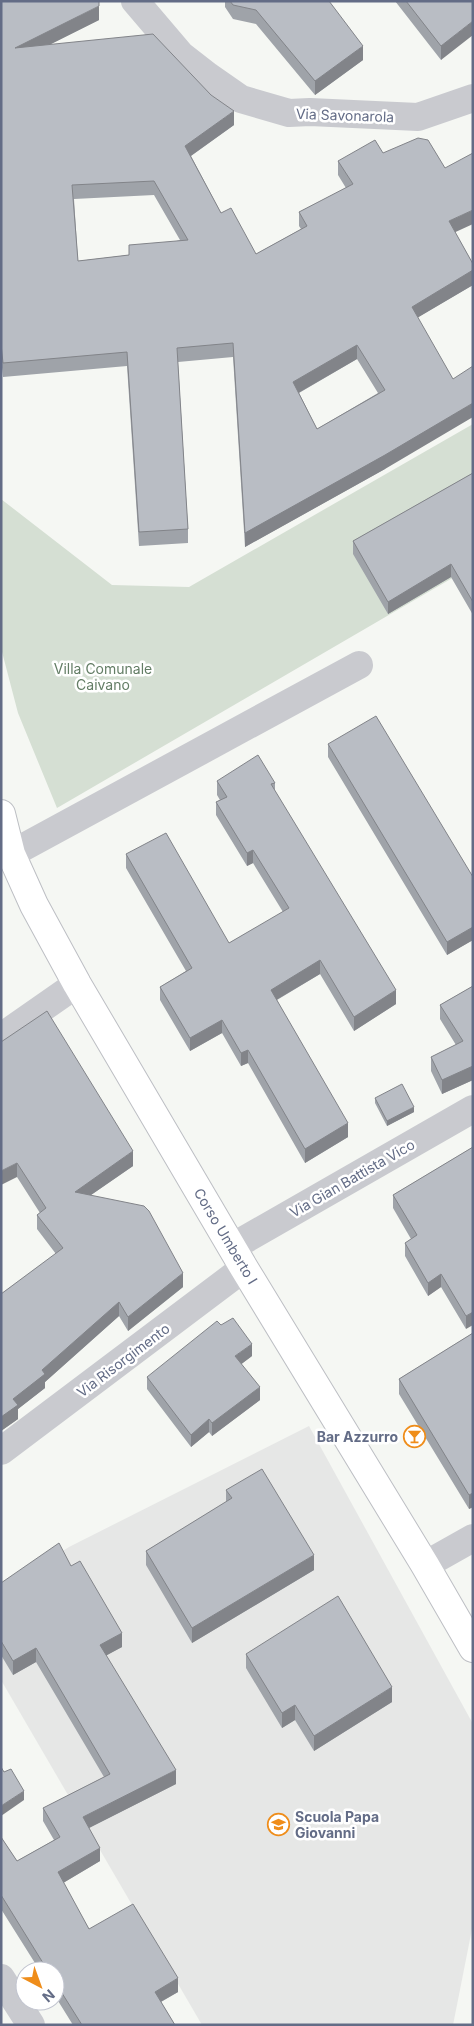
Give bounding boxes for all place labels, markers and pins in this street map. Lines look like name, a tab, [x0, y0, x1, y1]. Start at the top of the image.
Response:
bar icon: Bar Azzurro	[402, 1424, 426, 1448]
place label: Bar Azzurro	[317, 1428, 398, 1445]
place label: Scuola Papa Giovanni	[295, 1808, 379, 1841]
school or university icon: Scuola Papa Giovanni	[267, 1812, 291, 1836]

